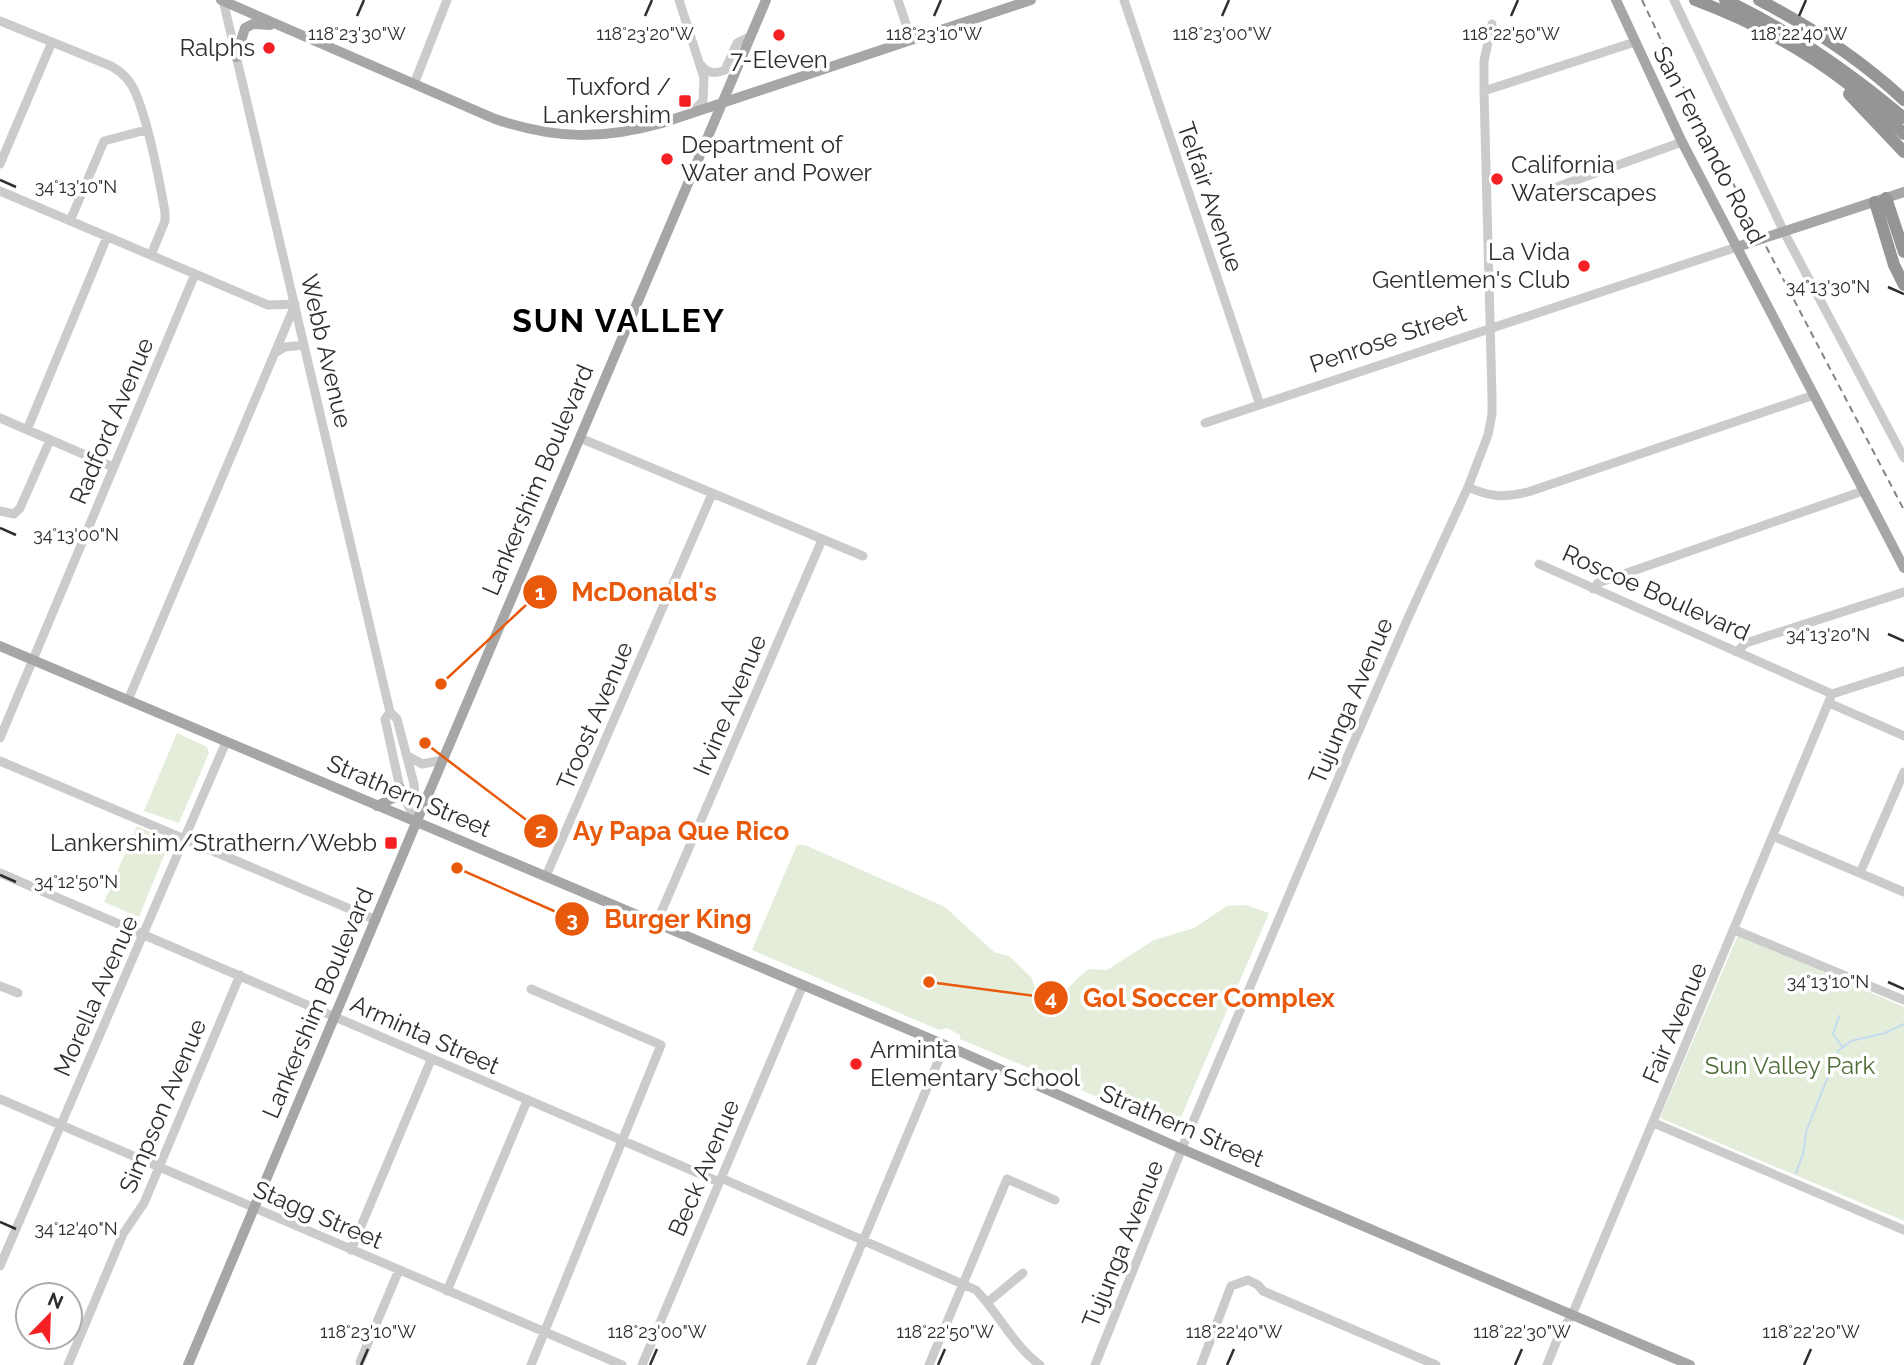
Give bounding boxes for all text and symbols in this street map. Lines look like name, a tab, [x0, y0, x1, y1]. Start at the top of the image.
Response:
text: 118°23'30"W	[308, 23, 406, 44]
text: 118°23'20"W	[596, 23, 694, 44]
text: 118°23'10"W	[886, 23, 982, 44]
text: 118°23'00"W	[1172, 23, 1272, 44]
text: 118°22'50"W	[1462, 23, 1560, 44]
text: 118°22'40"W	[1751, 23, 1847, 44]
marker: 7-Eleven	[771, 27, 787, 43]
place label: Ralphs	[180, 33, 255, 62]
marker: Ralphs	[261, 40, 277, 56]
street label: San Fernando Road	[1647, 41, 1772, 248]
place label: 7-Eleven	[730, 45, 828, 74]
place label: Tuxford / Lankershim	[542, 72, 671, 129]
marker: Tuxford / Lankershim	[677, 93, 693, 109]
street label: Telfair Avenue	[1171, 118, 1250, 275]
place label: Department of Water and Power	[681, 130, 873, 187]
place label: California Waterscapes	[1511, 150, 1657, 207]
marker: Department of Water and Power	[659, 151, 675, 167]
marker: California Waterscapes	[1489, 171, 1505, 187]
text: 34°13'10"N	[35, 176, 117, 197]
place label: La Vida Gentlemen's Club	[1372, 237, 1570, 294]
marker: La Vida Gentlemen's Club	[1576, 258, 1592, 274]
street label: Webb Avenue	[295, 271, 358, 431]
text: 34°13'30"N	[1786, 276, 1870, 297]
street label: Penrose Street	[1306, 298, 1470, 379]
district label: SUN VALLEY	[512, 302, 726, 339]
street label: Radford Avenue	[63, 333, 160, 508]
street label: Lankershim Boulevard	[476, 360, 599, 600]
text: 34°13'00"N	[33, 524, 119, 545]
street label: Roscoe Boulevard	[1558, 538, 1754, 647]
callout: McDonald's	[522, 569, 731, 616]
text: McDonald's	[571, 577, 717, 607]
text: 1	[535, 580, 545, 605]
street label: Tujunga Avenue	[1302, 613, 1399, 788]
text: 34°13'20"N	[1786, 624, 1870, 645]
street label: Irvine Avenue	[687, 630, 772, 780]
street label: Troost Avenue	[550, 637, 639, 794]
street label: Strathern Street	[323, 748, 495, 843]
callout: Ay Papa Que Rico	[524, 807, 804, 854]
text: Ay Papa Que Rico	[573, 816, 789, 846]
text: 2	[535, 818, 547, 843]
place label: Lankershim/Strathern/Webb	[50, 828, 377, 857]
marker: Lankershim/Strathern/Webb	[383, 835, 399, 851]
text: 34°12'50"N	[34, 871, 118, 892]
street label: Lankershim Boulevard	[256, 883, 379, 1123]
callout: Burger King	[555, 896, 766, 943]
text: Burger King	[604, 904, 752, 934]
text: 3	[566, 907, 578, 932]
street label: Morella Avenue	[47, 911, 144, 1081]
street label: Fair Avenue	[1636, 958, 1713, 1088]
text: 34°13'10"N	[1787, 971, 1869, 992]
callout: Gol Soccer Complex	[1034, 974, 1350, 1021]
text: Gol Soccer Complex	[1083, 983, 1335, 1013]
text: 4	[1045, 985, 1057, 1010]
street label: Arminta Street	[346, 989, 504, 1080]
street label: Simpson Avenue	[113, 1014, 212, 1197]
place label: Arminta Elementary School	[870, 1035, 1081, 1092]
park label: Sun Valley Park	[1705, 1051, 1876, 1080]
marker: Arminta Elementary School	[848, 1056, 864, 1072]
street label: Strathern Street	[1096, 1078, 1268, 1173]
street label: Beck Avenue	[662, 1095, 745, 1240]
street label: Tujunga Avenue	[1076, 1156, 1169, 1332]
street label: Stagg Street	[249, 1174, 387, 1255]
text: 34°12'40"N	[34, 1218, 118, 1239]
north arrow	[14, 1281, 84, 1351]
text: N	[45, 1287, 67, 1313]
text: 118°23'10"W	[320, 1321, 416, 1342]
text: 118°23'00"W	[607, 1321, 707, 1342]
text: 118°22'50"W	[896, 1321, 994, 1342]
text: 118°22'40"W	[1186, 1321, 1282, 1342]
text: 118°22'30"W	[1473, 1321, 1571, 1342]
text: 118°22'20"W	[1762, 1321, 1860, 1342]

